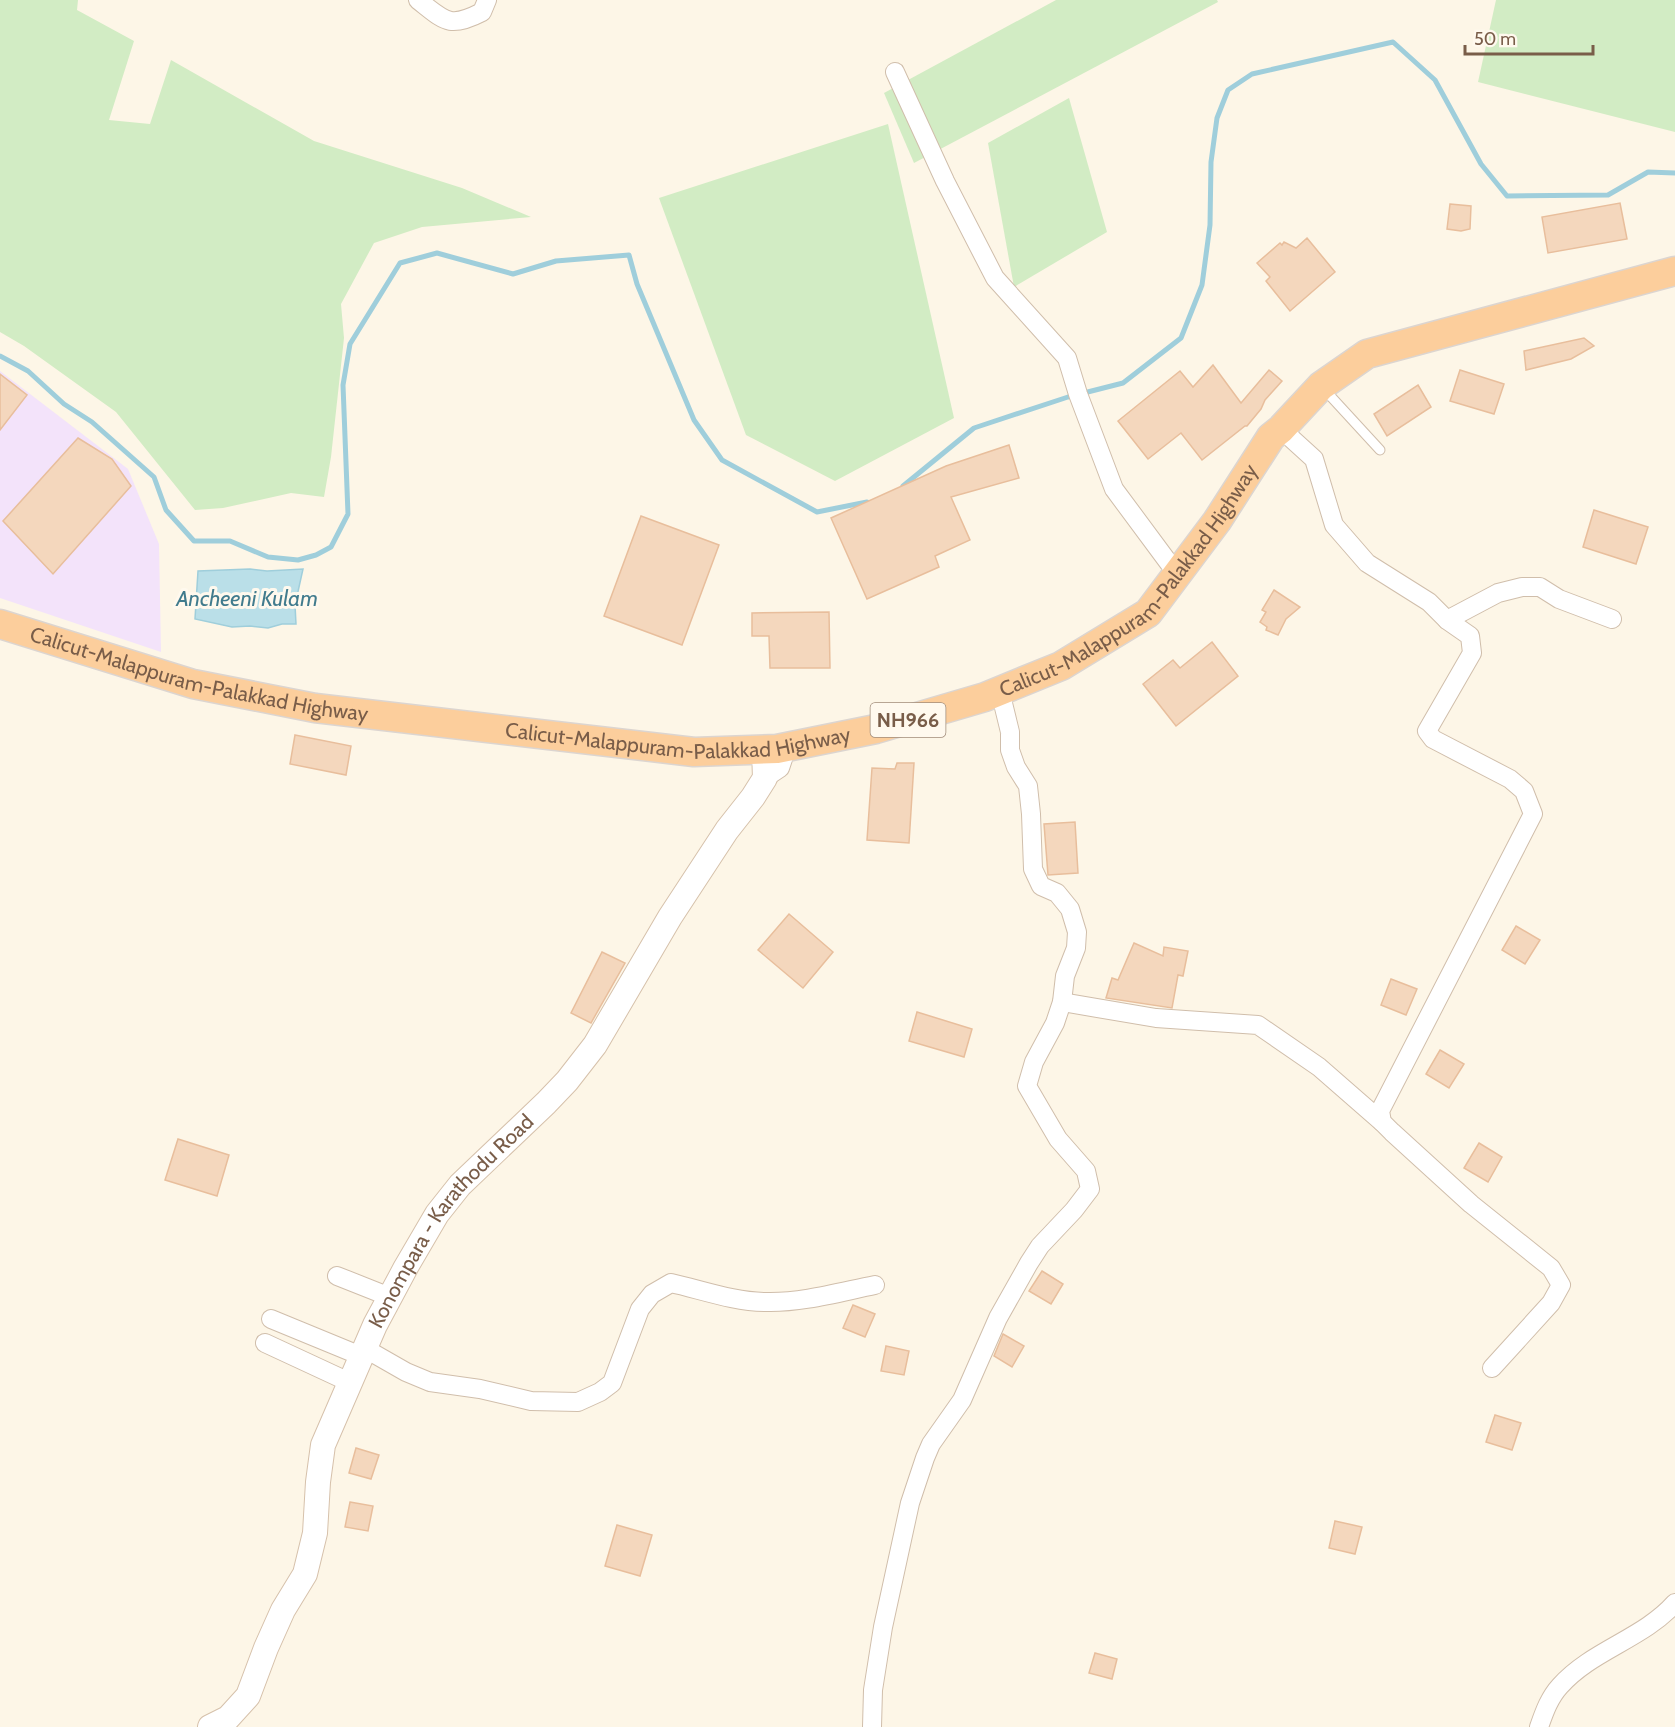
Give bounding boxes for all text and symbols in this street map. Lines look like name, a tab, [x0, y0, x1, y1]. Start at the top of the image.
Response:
scale bar	[1465, 18, 1592, 56]
text: 50 m	[1474, 28, 1516, 50]
street label: Calicut-Malappuram-Palakkad Highway	[995, 459, 1263, 702]
water label: Ancheeni Kulam	[175, 585, 318, 612]
street label: Calicut-Malappuram-Palakkad Highway	[27, 621, 370, 726]
road number: NH966	[870, 703, 946, 737]
street label: Calicut-Malappuram-Palakkad Highway	[504, 717, 853, 764]
street label: Konompara - Karathodu Road	[363, 1109, 538, 1332]

